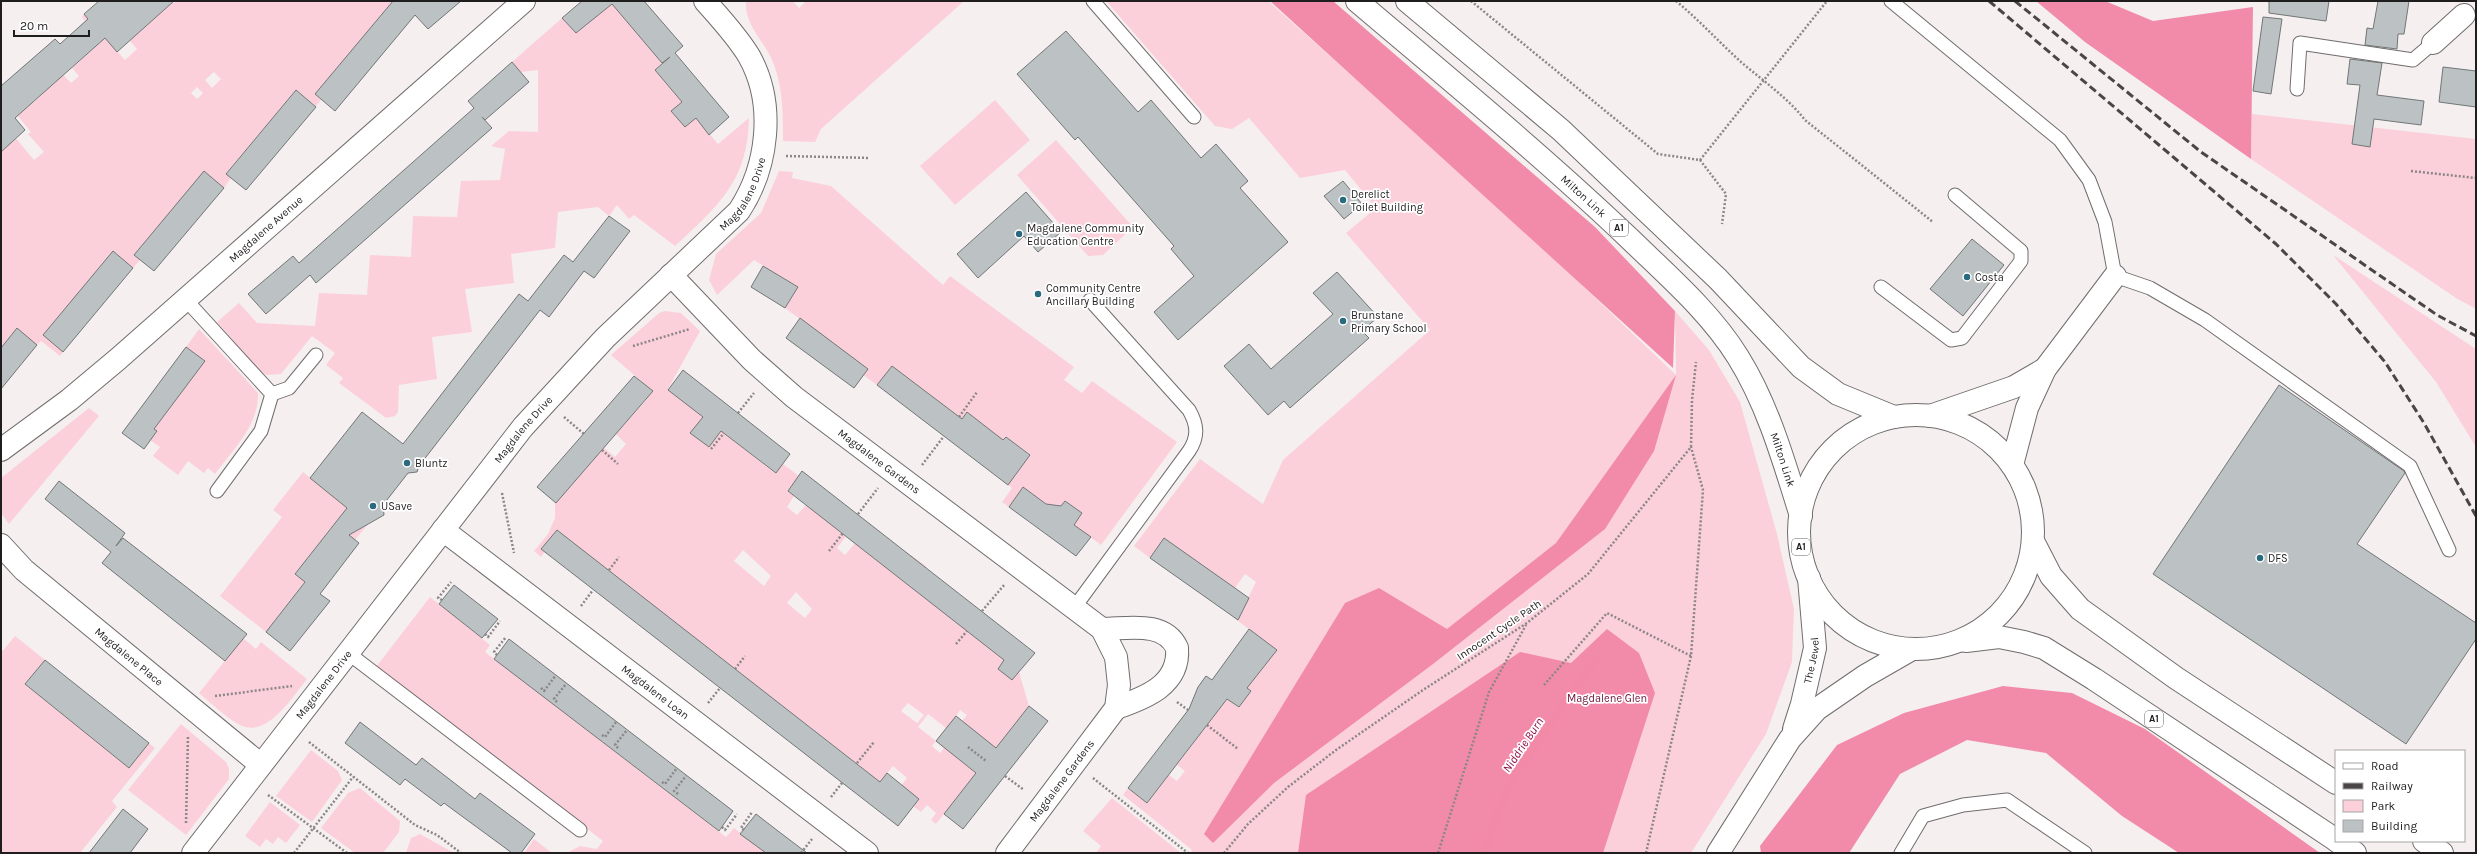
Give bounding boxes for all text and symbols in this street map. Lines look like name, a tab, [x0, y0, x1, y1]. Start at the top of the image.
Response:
scale bar	[14, 12, 89, 38]
text: 20 m	[20, 19, 48, 33]
street label: Magdalene Drive	[716, 156, 768, 233]
street label: Milton Link	[1558, 172, 1609, 220]
place label: Derelict Toilet Building	[1351, 188, 1424, 214]
street label: Magdalene Avenue	[226, 193, 305, 265]
marker: Derelict Toilet Building	[1338, 195, 1348, 205]
road number: A1	[1610, 220, 1628, 236]
place label: Magdalene Community Education Centre	[1027, 222, 1144, 248]
marker: Magdalene Community Education Centre	[1014, 229, 1024, 239]
place label: Costa	[1975, 271, 2004, 284]
marker: Costa	[1962, 272, 1972, 282]
place label: Community Centre Ancillary Building	[1046, 282, 1141, 308]
marker: Community Centre Ancillary Building	[1033, 289, 1043, 299]
place label: Brunstane Primary School	[1351, 309, 1426, 335]
marker: Brunstane Primary School	[1338, 316, 1348, 326]
street label: Magdalene Drive	[491, 393, 555, 465]
street label: Magdalene Gardens	[835, 426, 923, 496]
street label: Milton Link	[1768, 431, 1798, 488]
place label: Bluntz	[415, 457, 448, 470]
marker: Bluntz	[402, 458, 412, 468]
place label: USave	[381, 500, 412, 513]
marker: USave	[368, 501, 378, 511]
road number: A1	[1792, 539, 1810, 555]
place label: DFS	[2268, 552, 2288, 565]
marker: DFS	[2255, 553, 2265, 563]
street label: Innocent Cycle Path	[1454, 597, 1544, 663]
street label: Magdalene Place	[92, 625, 166, 689]
street label: The Jewel	[1800, 637, 1822, 685]
street label: Magdalene Drive	[293, 647, 354, 722]
street label: Magdalene Loan	[619, 662, 692, 722]
park label: Magdalene Glen	[1567, 692, 1647, 705]
road number: A1	[2145, 711, 2163, 727]
water label: Niddrie Burn	[1500, 715, 1546, 775]
street label: Magdalene Gardens	[1027, 737, 1097, 825]
legend	[2335, 750, 2465, 842]
text: Road	[2371, 759, 2399, 773]
text: Railway	[2371, 779, 2413, 793]
text: Park	[2371, 799, 2396, 813]
text: Building	[2371, 819, 2418, 833]

